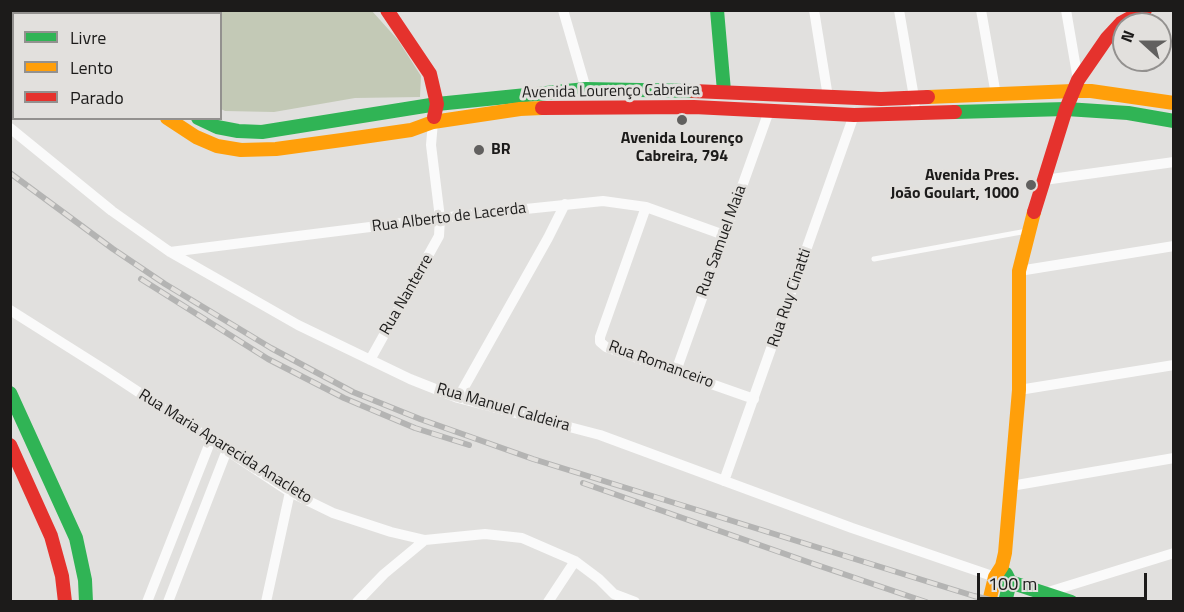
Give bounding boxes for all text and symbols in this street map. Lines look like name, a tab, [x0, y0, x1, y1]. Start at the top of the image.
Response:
legend	[12, 12, 222, 120]
north arrow	[1112, 12, 1172, 72]
text: Livre	[70, 24, 106, 51]
text: N	[1114, 27, 1140, 46]
text: Lento	[70, 54, 113, 81]
street label: Avenida Lourenço Cabreira	[522, 81, 700, 103]
text: Parado	[70, 84, 124, 111]
marker: Avenida Lourenço Cabreira, 794	[675, 113, 689, 127]
place label: Avenida Lourenço Cabreira, 794	[621, 129, 743, 167]
place label: BR	[491, 140, 511, 160]
marker: BR	[472, 143, 486, 157]
place label: Avenida Pres. João Goulart, 1000	[891, 166, 1019, 204]
marker: Avenida Pres. João Goulart, 1000	[1024, 178, 1038, 192]
street label: Rua Samuel Maia	[693, 183, 751, 299]
street label: Rua Alberto de Lacerda	[371, 199, 527, 237]
street label: Rua Ruy Cinatti	[764, 246, 816, 350]
street label: Rua Nanterre	[376, 251, 438, 339]
street label: Rua Romanceiro	[606, 337, 716, 393]
street label: Rua Manuel Caldeira	[434, 380, 572, 436]
street label: Rua Maria Aparecida Anacleto	[135, 386, 315, 508]
scale bar	[980, 561, 1150, 599]
text: 100 m	[988, 570, 1037, 597]

